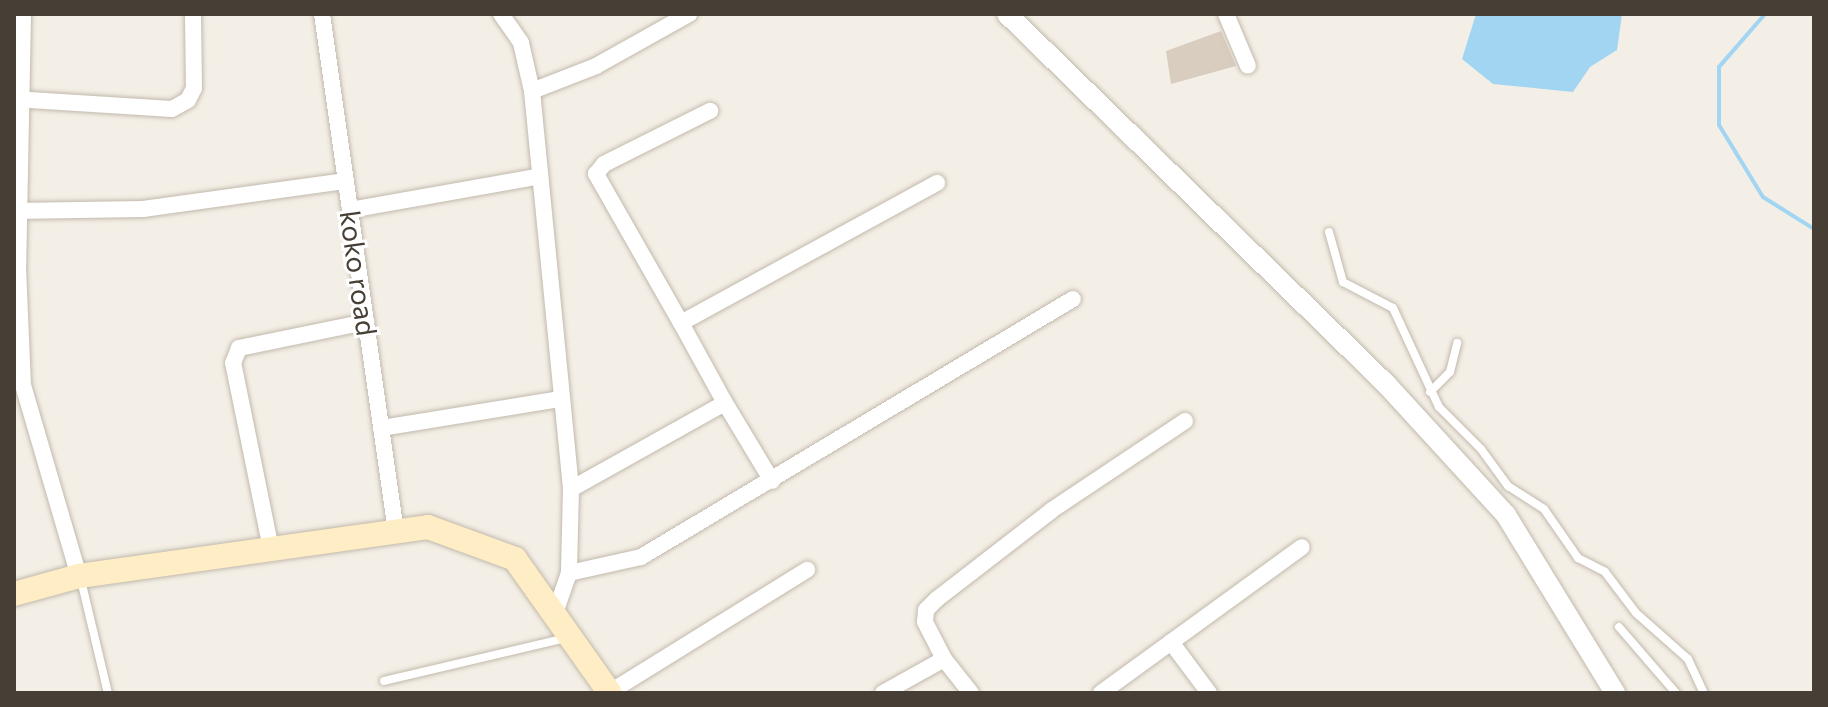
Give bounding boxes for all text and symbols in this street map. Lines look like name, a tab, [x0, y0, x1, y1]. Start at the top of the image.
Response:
street label: koko road	[334, 208, 384, 338]

